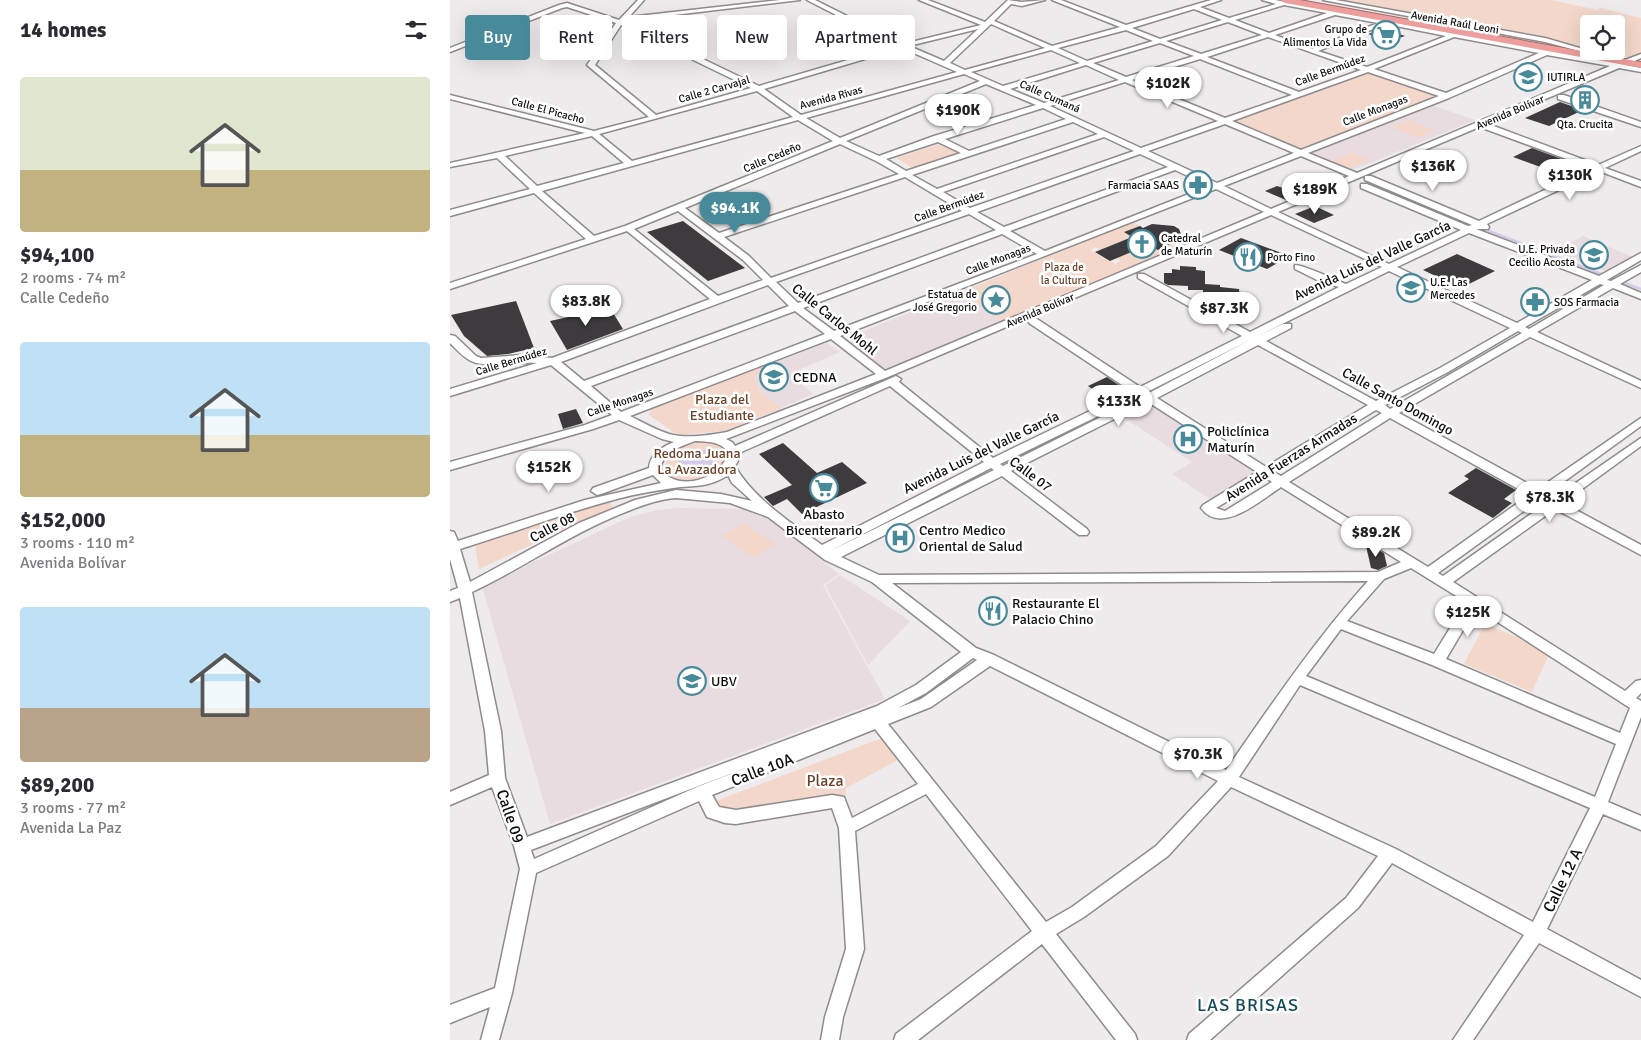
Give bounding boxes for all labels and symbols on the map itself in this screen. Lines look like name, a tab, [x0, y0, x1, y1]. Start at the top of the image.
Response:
street label: Avenida Raúl Leoni	[1410, 8, 1500, 37]
supermarket icon: Grupo de Alimentos La Vida	[1371, 20, 1401, 50]
place label: Grupo de Alimentos La Vida	[1283, 23, 1367, 49]
street label: Calle Bermúdez	[1293, 52, 1367, 89]
school or university icon: IUTIRLA	[1513, 62, 1543, 92]
pin: $102K	[1133, 66, 1203, 109]
place label: IUTIRLA	[1547, 71, 1585, 84]
street label: Calle 2 Carvajal	[677, 73, 751, 106]
street label: Calle Cumaná	[1018, 77, 1082, 116]
street label: Avenida Rivas	[798, 83, 864, 112]
building icon: Qta. Crucita	[1570, 85, 1600, 115]
street label: Calle Monagas	[1341, 92, 1410, 129]
street label: Avenida Bolívar	[1474, 92, 1546, 133]
street label: Calle El Picacho	[510, 94, 586, 127]
pin: $190K	[923, 94, 993, 136]
place label: Qta. Crucita	[1557, 118, 1614, 131]
street label: Calle Cedeño	[741, 139, 803, 175]
pin: $136K	[1398, 150, 1468, 192]
pin: $130K	[1535, 158, 1605, 201]
pharmacy icon: Farmacia SAAS	[1183, 170, 1213, 200]
pin: $189K	[1280, 172, 1350, 215]
place label: Farmacia SAAS	[1108, 179, 1179, 192]
street label: Calle Bermúdez	[912, 188, 986, 225]
pin: $94.1K	[694, 192, 776, 234]
street label: Avenida Luis del Valle García	[1291, 217, 1453, 304]
church icon: Catedral de Maturín	[1127, 229, 1157, 259]
place label: Catedral de Maturín	[1161, 232, 1212, 258]
school or university icon: U.E. Privada Cecilio Acosta	[1579, 240, 1609, 270]
street label: Calle Monagas	[964, 241, 1033, 278]
restaurant icon: Porto Fino	[1233, 242, 1263, 272]
place label: U.E. Privada Cecilio Acosta	[1509, 243, 1575, 269]
place label: Porto Fino	[1267, 251, 1316, 264]
park label: Plaza de la Cultura	[1041, 261, 1088, 287]
school or university icon: U.E. Las Mercedes	[1396, 273, 1426, 303]
place label: U.E. Las Mercedes	[1430, 276, 1475, 302]
street label: Calle Carlos Mohl	[789, 280, 881, 359]
pin: $83.8K	[545, 284, 627, 327]
place icon: Estatua de José Gregorio	[981, 285, 1011, 315]
pharmacy icon: SOS Farmacia	[1520, 287, 1550, 317]
place label: Estatua de José Gregorio	[913, 288, 977, 314]
street label: Avenida Bolívar	[1004, 290, 1076, 331]
pin: $87.3K	[1183, 292, 1265, 334]
place label: SOS Farmacia	[1554, 296, 1619, 309]
street label: Calle Bermúdez	[474, 344, 548, 378]
school or university icon: CEDNA	[759, 362, 789, 392]
street label: Calle Santo Domingo	[1339, 364, 1456, 439]
place label: CEDNA	[793, 369, 837, 386]
pin: $133K	[1084, 384, 1154, 427]
street label: Calle Monagas	[586, 385, 655, 420]
park label: Plaza del Estudiante	[690, 391, 754, 424]
street label: Avenida Luis del Valle García	[901, 407, 1062, 498]
street label: Avenida Fuerzas Armadas	[1222, 410, 1360, 505]
place label: Policlínica Maturín	[1207, 423, 1269, 456]
hospital icon: Policlínica Maturín	[1173, 424, 1203, 454]
park label: Redoma Juana La Avazadora	[653, 445, 741, 478]
pin: $152K	[514, 450, 584, 493]
street label: Calle 07	[1006, 453, 1055, 496]
supermarket icon: Abasto Bicentenario	[809, 473, 839, 503]
pin: $78.3K	[1509, 480, 1591, 523]
place label: Abasto Bicentenario	[786, 506, 862, 539]
street label: Calle 08	[527, 509, 578, 546]
pin: $89.2K	[1335, 516, 1417, 558]
place label: Centro Medico Oriental de Salud	[919, 522, 1023, 555]
hospital icon: Centro Medico Oriental de Salud	[885, 523, 915, 553]
place label: Restaurante El Palacio Chino	[1012, 595, 1100, 628]
restaurant icon: Restaurante El Palacio Chino	[978, 596, 1008, 626]
pin: $125K	[1433, 596, 1503, 638]
school or university icon: UBV	[677, 666, 707, 696]
place label: UBV	[711, 673, 737, 690]
pin: $70.3K	[1157, 738, 1239, 780]
street label: Calle 10A	[728, 749, 797, 791]
park label: Plaza	[806, 771, 844, 791]
street label: Calle 09	[492, 787, 529, 846]
street label: Calle 12 A	[1539, 845, 1587, 916]
district label: LAS BRISAS	[1197, 994, 1299, 1016]

